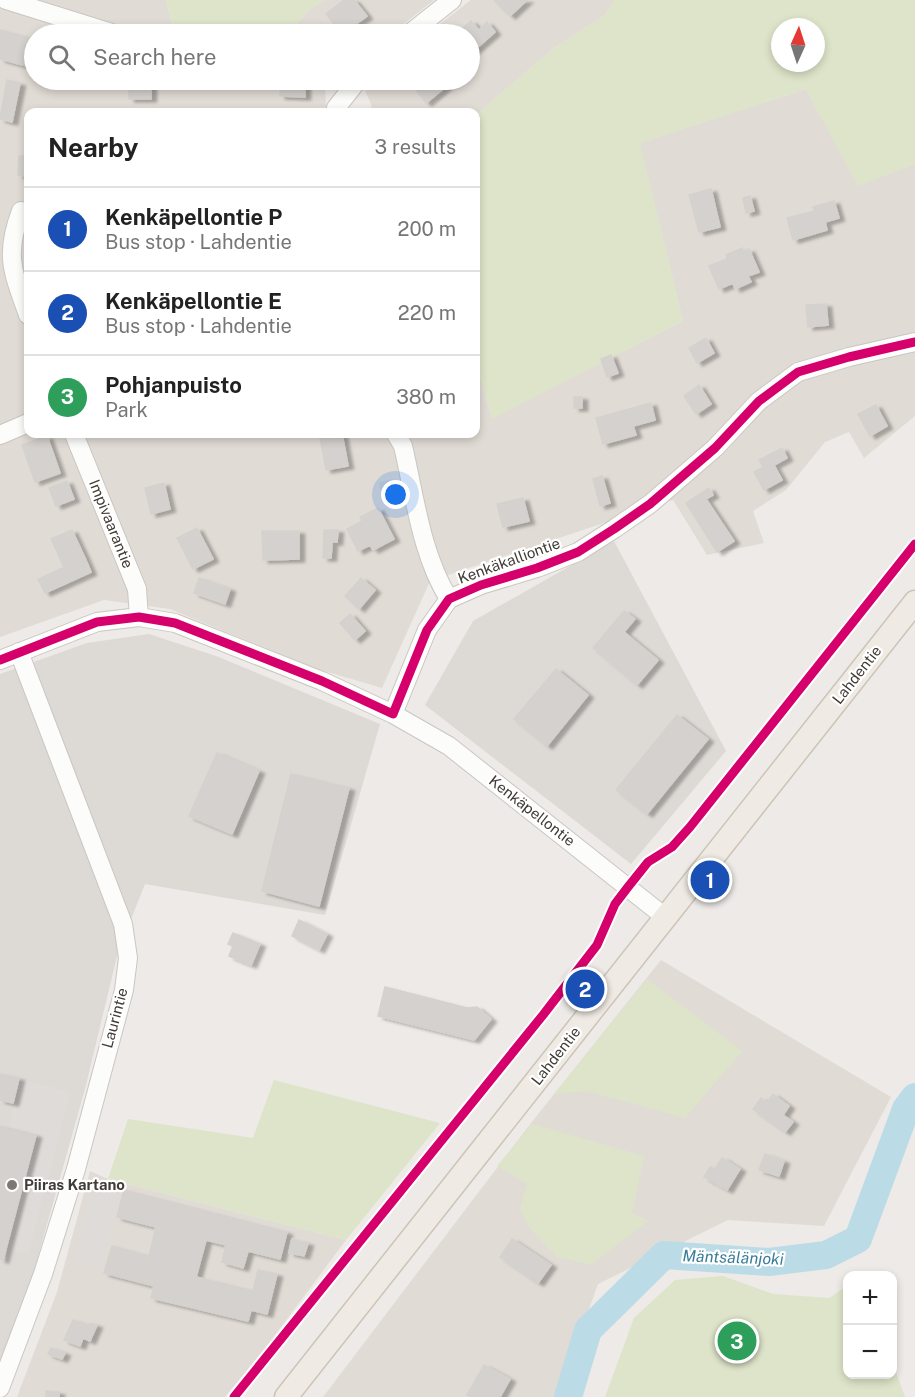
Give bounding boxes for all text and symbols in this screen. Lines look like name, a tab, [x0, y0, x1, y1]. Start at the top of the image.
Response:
north arrow	[771, 18, 825, 72]
search box	[24, 24, 480, 90]
icon: search	[45, 41, 78, 74]
text: Search here	[93, 44, 217, 70]
text: Nearby	[48, 132, 138, 163]
text: 3 results	[375, 135, 456, 159]
text: Kenkäpellontie P	[105, 204, 282, 230]
text: 1	[63, 217, 72, 241]
text: 200 m	[398, 217, 456, 241]
text: Bus stop · Lahdentie	[105, 230, 292, 254]
text: Kenkäpellontie E	[105, 288, 282, 314]
text: 2	[61, 301, 74, 325]
text: 220 m	[398, 301, 456, 325]
text: Bus stop · Lahdentie	[105, 314, 292, 338]
text: Pohjanpuisto	[105, 372, 242, 398]
text: 3	[61, 385, 74, 409]
text: 380 m	[396, 385, 456, 409]
text: Park	[105, 398, 148, 422]
street label: Impivaarantie	[86, 477, 137, 571]
your location	[381, 480, 410, 509]
street label: Kenkäkalliontie	[455, 534, 562, 587]
street label: Lahdentie	[829, 642, 885, 707]
street label: Kenkäpellontie	[486, 772, 579, 849]
pin: 1	[690, 858, 730, 902]
pin: 2	[566, 966, 604, 1012]
street label: Laurintie	[98, 986, 131, 1050]
street label: Lahdentie	[528, 1023, 584, 1088]
place label: Piiras Kartano	[24, 1176, 125, 1193]
marker: Piiras Kartano	[5, 1178, 19, 1192]
water label: Mäntsälänjoki	[682, 1246, 784, 1269]
map controls	[843, 1271, 897, 1379]
button: +	[843, 1271, 897, 1325]
pin: 3	[718, 1318, 756, 1364]
button: −	[843, 1325, 897, 1379]

